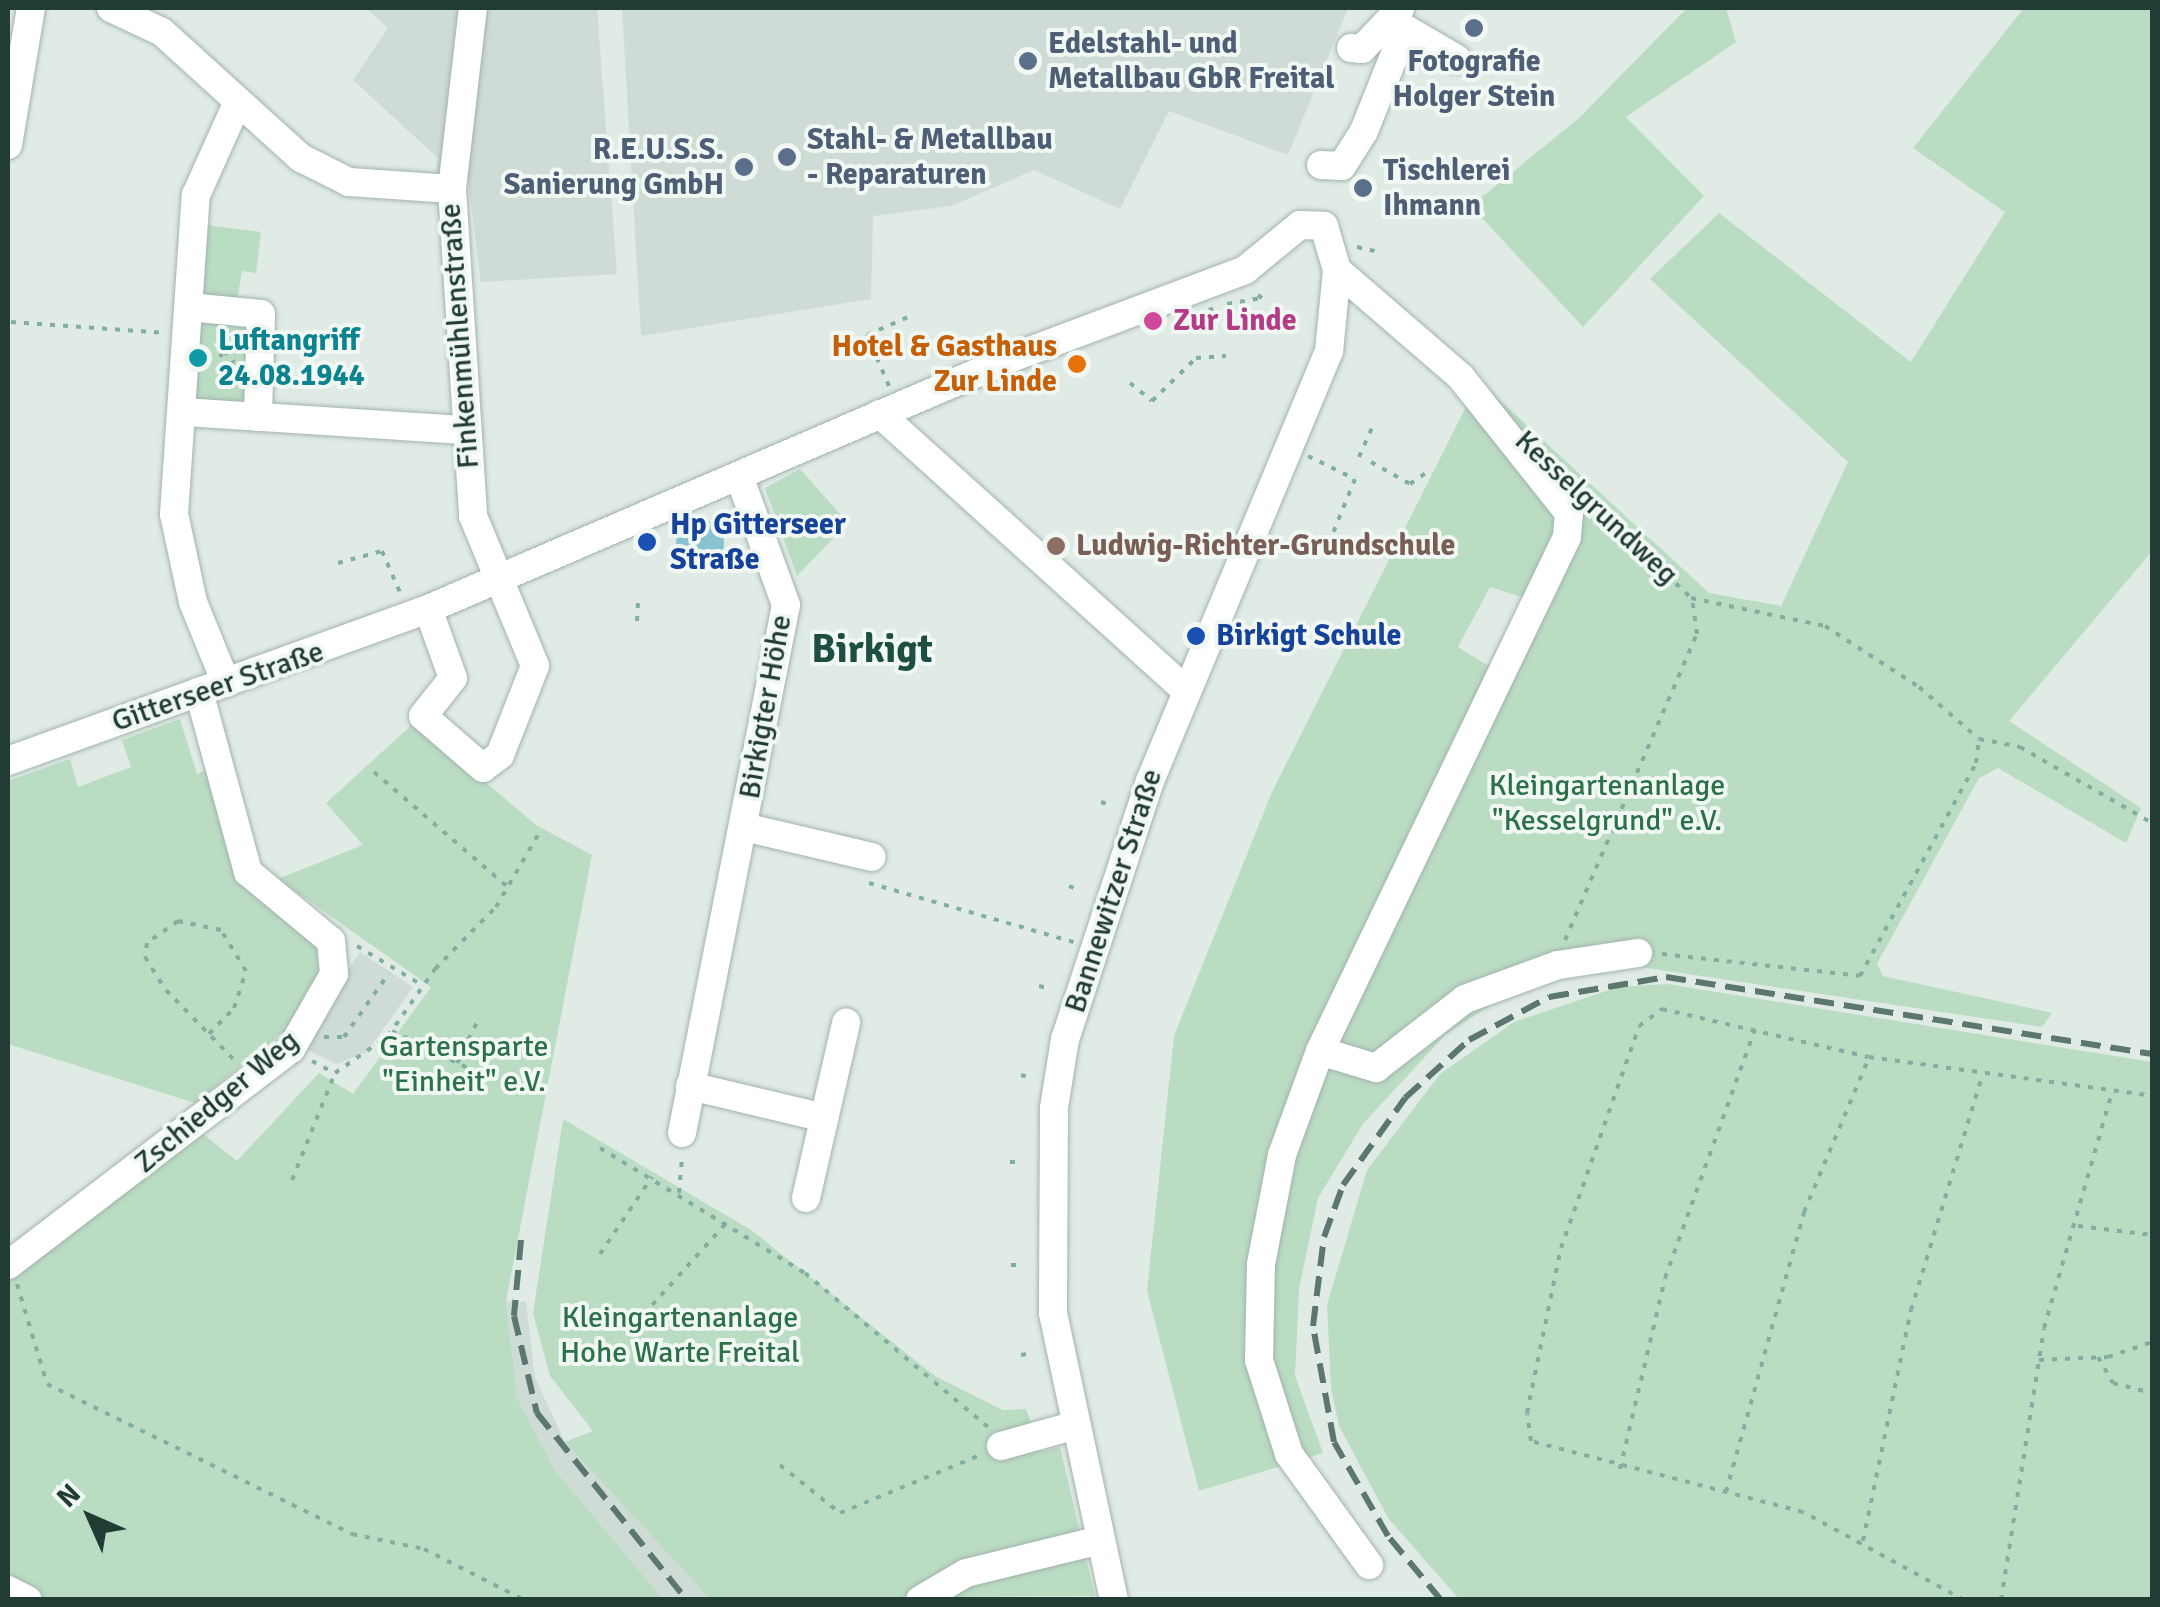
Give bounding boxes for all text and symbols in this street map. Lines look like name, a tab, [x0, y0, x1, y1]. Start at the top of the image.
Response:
marker: Fotografie Holger Stein	[1463, 17, 1485, 39]
place label: Edelstahl- und Metallbau GbR Freital	[1048, 26, 1335, 96]
place label: Fotografie Holger Stein	[1393, 44, 1555, 114]
marker: Edelstahl- und Metallbau GbR Freital	[1017, 50, 1039, 72]
place label: Stahl- & Metallbau - Reparaturen	[807, 122, 1053, 192]
place label: R.E.U.S.S. Sanierung GmbH	[504, 132, 724, 202]
marker: Stahl- & Metallbau - Reparaturen	[776, 146, 798, 168]
place label: Tischlerei Ihmann	[1383, 153, 1510, 224]
marker: R.E.U.S.S. Sanierung GmbH	[733, 156, 755, 178]
marker: Tischlerei Ihmann	[1352, 177, 1374, 199]
street label: Finkenmühlenstraße	[433, 202, 487, 470]
place label: Zur Linde	[1173, 303, 1297, 339]
marker: Zur Linde	[1142, 310, 1164, 332]
place label: Luftangriff 24.08.1944	[218, 323, 365, 394]
place label: Hotel & Gasthaus Zur Linde	[832, 329, 1057, 400]
marker: Luftangriff 24.08.1944	[187, 347, 209, 369]
marker: Hotel & Gasthaus Zur Linde	[1066, 353, 1088, 375]
street label: Kesselgrundweg	[1507, 423, 1685, 593]
place label: Hp Gitterseer Straße	[670, 507, 846, 578]
place label: Ludwig-Richter-Grundschule	[1076, 528, 1455, 564]
marker: Hp Gitterseer Straße	[634, 529, 660, 555]
marker: Ludwig-Richter-Grundschule	[1045, 535, 1067, 557]
street label: Birkigter Höhe	[732, 612, 800, 802]
place label: Birkigt Schule	[1216, 618, 1401, 654]
district label: Birkigt	[811, 625, 933, 673]
marker: Birkigt Schule	[1185, 625, 1207, 647]
street label: Gitterseer Straße	[107, 634, 329, 740]
street label: Bannewitzer Straße	[1058, 764, 1170, 1018]
park label: Kleingartenanlage "Kesselgrund" e.V.	[1489, 768, 1725, 838]
street label: Zschiedger Weg	[128, 1023, 306, 1181]
park label: Gartensparte "Einheit" e.V.	[380, 1029, 548, 1100]
park label: Kleingartenanlage Hohe Warte Freital	[560, 1300, 800, 1370]
north arrow	[40, 1467, 140, 1567]
text: N	[50, 1477, 88, 1515]

